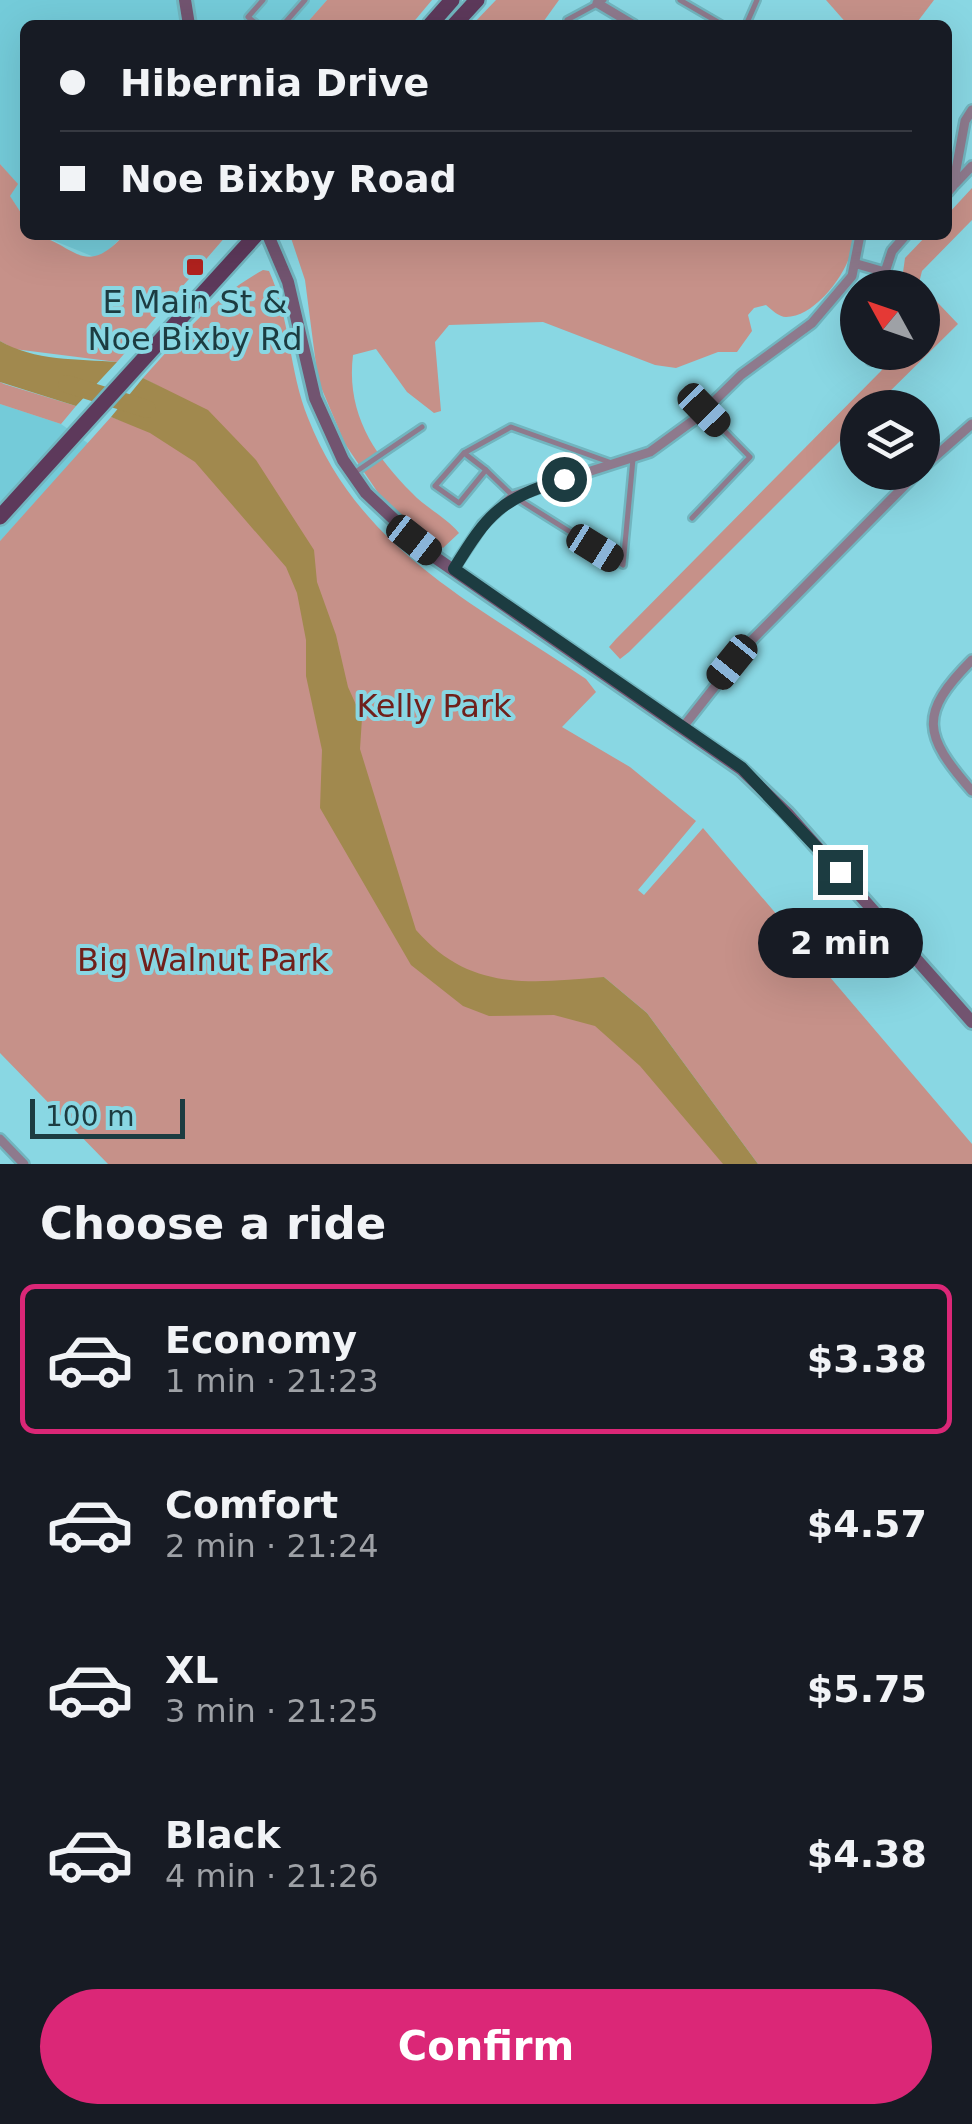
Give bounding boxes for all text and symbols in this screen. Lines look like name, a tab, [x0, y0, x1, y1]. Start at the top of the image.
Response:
text: Hibernia Drive	[120, 61, 429, 105]
text: Noe Bixby Road	[120, 157, 457, 201]
marker: E Main St & Noe Bixby Rd	[184, 256, 206, 278]
north arrow	[840, 270, 940, 370]
map controls	[840, 270, 940, 490]
place label: E Main St & Noe Bixby Rd	[87, 283, 303, 358]
car	[672, 378, 736, 442]
button: layers	[840, 390, 940, 490]
route start	[542, 457, 587, 502]
car	[381, 510, 447, 570]
car	[562, 519, 628, 577]
car	[701, 629, 763, 695]
park label: Kelly Park	[356, 687, 512, 725]
route end	[818, 850, 863, 895]
callout: 2 min	[758, 907, 922, 977]
text: 2 min	[790, 924, 891, 962]
park label: Big Walnut Park	[77, 941, 329, 979]
scale bar	[30, 1094, 185, 1138]
text: 100 m	[45, 1100, 135, 1133]
text: Choose a ride	[40, 1197, 386, 1250]
icon: car	[45, 1314, 135, 1404]
text: Economy	[165, 1318, 357, 1362]
text: $3.38	[807, 1337, 927, 1381]
text: 1 min · 21:23	[165, 1362, 379, 1400]
icon: car	[45, 1479, 135, 1569]
text: Comfort	[165, 1483, 338, 1527]
text: $4.57	[807, 1502, 927, 1546]
text: 2 min · 21:24	[165, 1527, 379, 1565]
icon: car	[45, 1644, 135, 1734]
text: XL	[165, 1648, 219, 1692]
text: $5.75	[807, 1667, 927, 1711]
text: 3 min · 21:25	[165, 1692, 379, 1730]
icon: car	[45, 1809, 135, 1899]
text: Black	[165, 1813, 280, 1857]
text: $4.38	[807, 1832, 927, 1876]
text: 4 min · 21:26	[165, 1857, 379, 1895]
button: Confirm	[40, 1989, 932, 2104]

